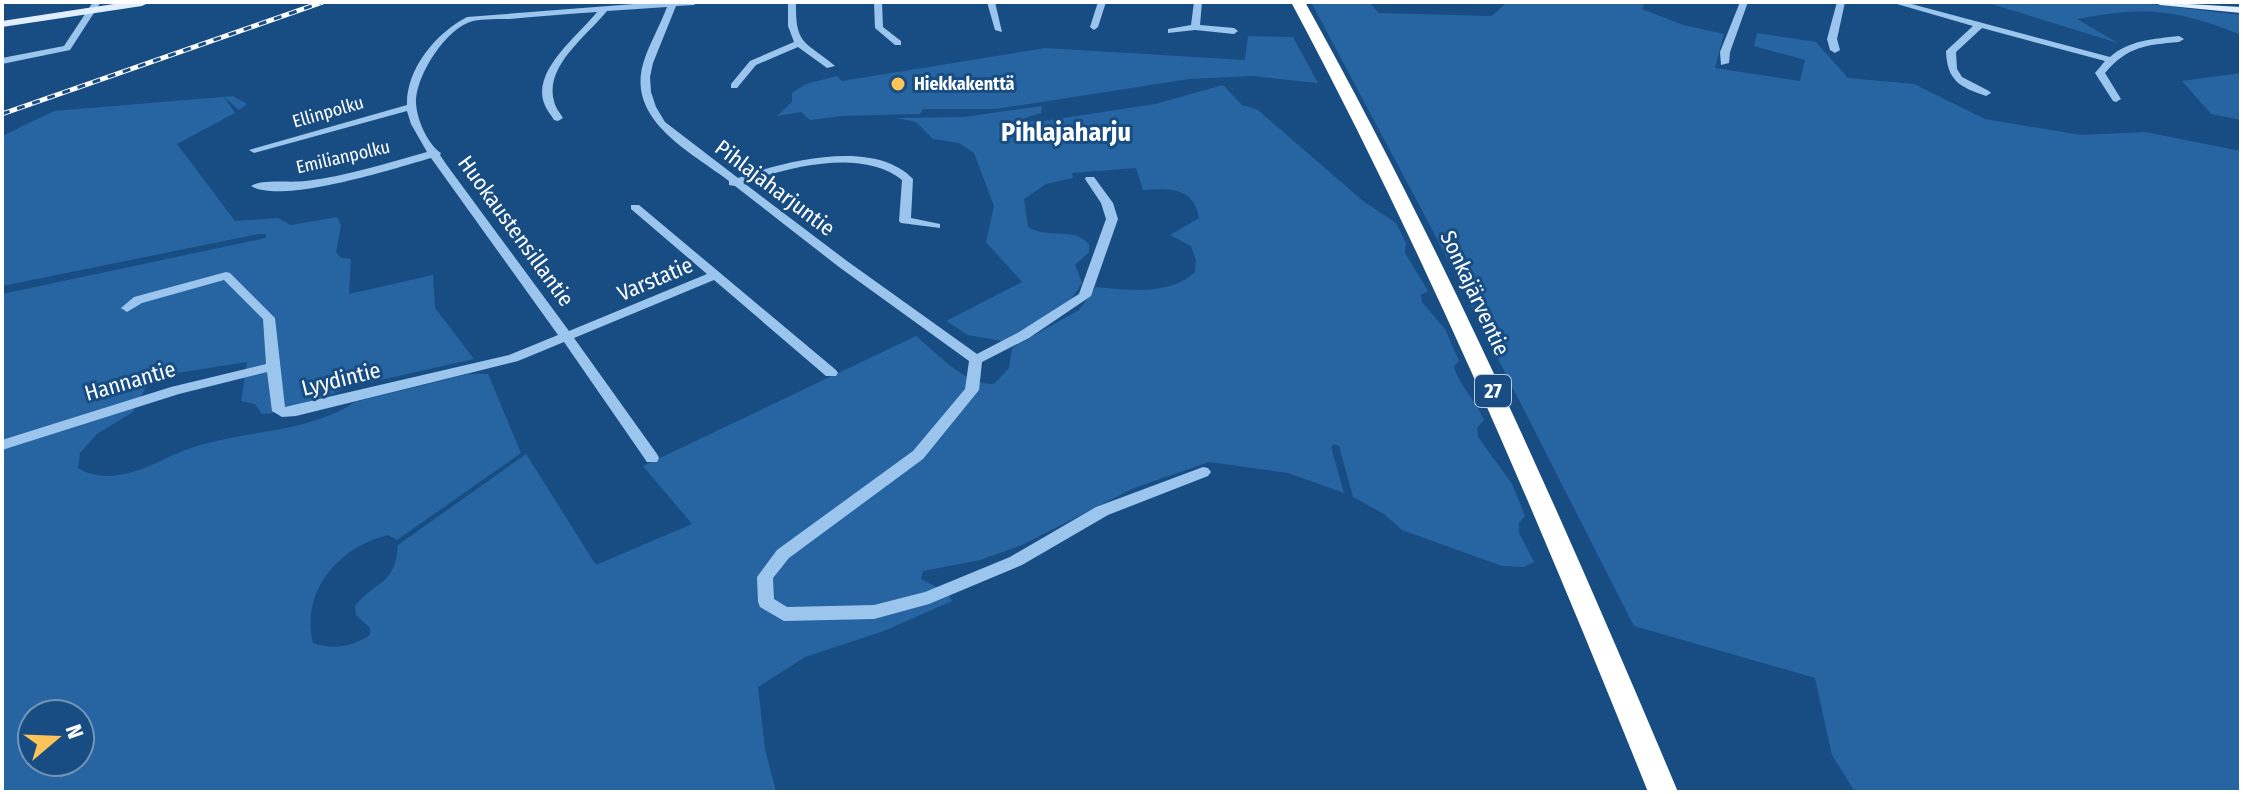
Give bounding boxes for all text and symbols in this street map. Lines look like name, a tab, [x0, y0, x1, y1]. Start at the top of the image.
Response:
place label: Hiekkakenttä	[914, 73, 1015, 95]
marker: Hiekkakenttä	[889, 75, 907, 93]
street label: Ellinpolku	[290, 91, 366, 133]
district label: Pihlajaharju	[1001, 117, 1131, 148]
street label: Pihlajaharjuntie	[710, 134, 840, 242]
street label: Emilianpolku	[294, 136, 392, 178]
street label: Huokaustensillantie	[452, 150, 580, 312]
street label: Sonkajärventie	[1434, 226, 1516, 360]
street label: Varstatie	[613, 251, 697, 307]
street label: Hannantie	[81, 355, 179, 407]
street label: Lyydintie	[299, 356, 383, 402]
road number: 27	[1475, 375, 1511, 407]
north arrow	[16, 698, 96, 778]
text: N	[60, 721, 89, 742]

